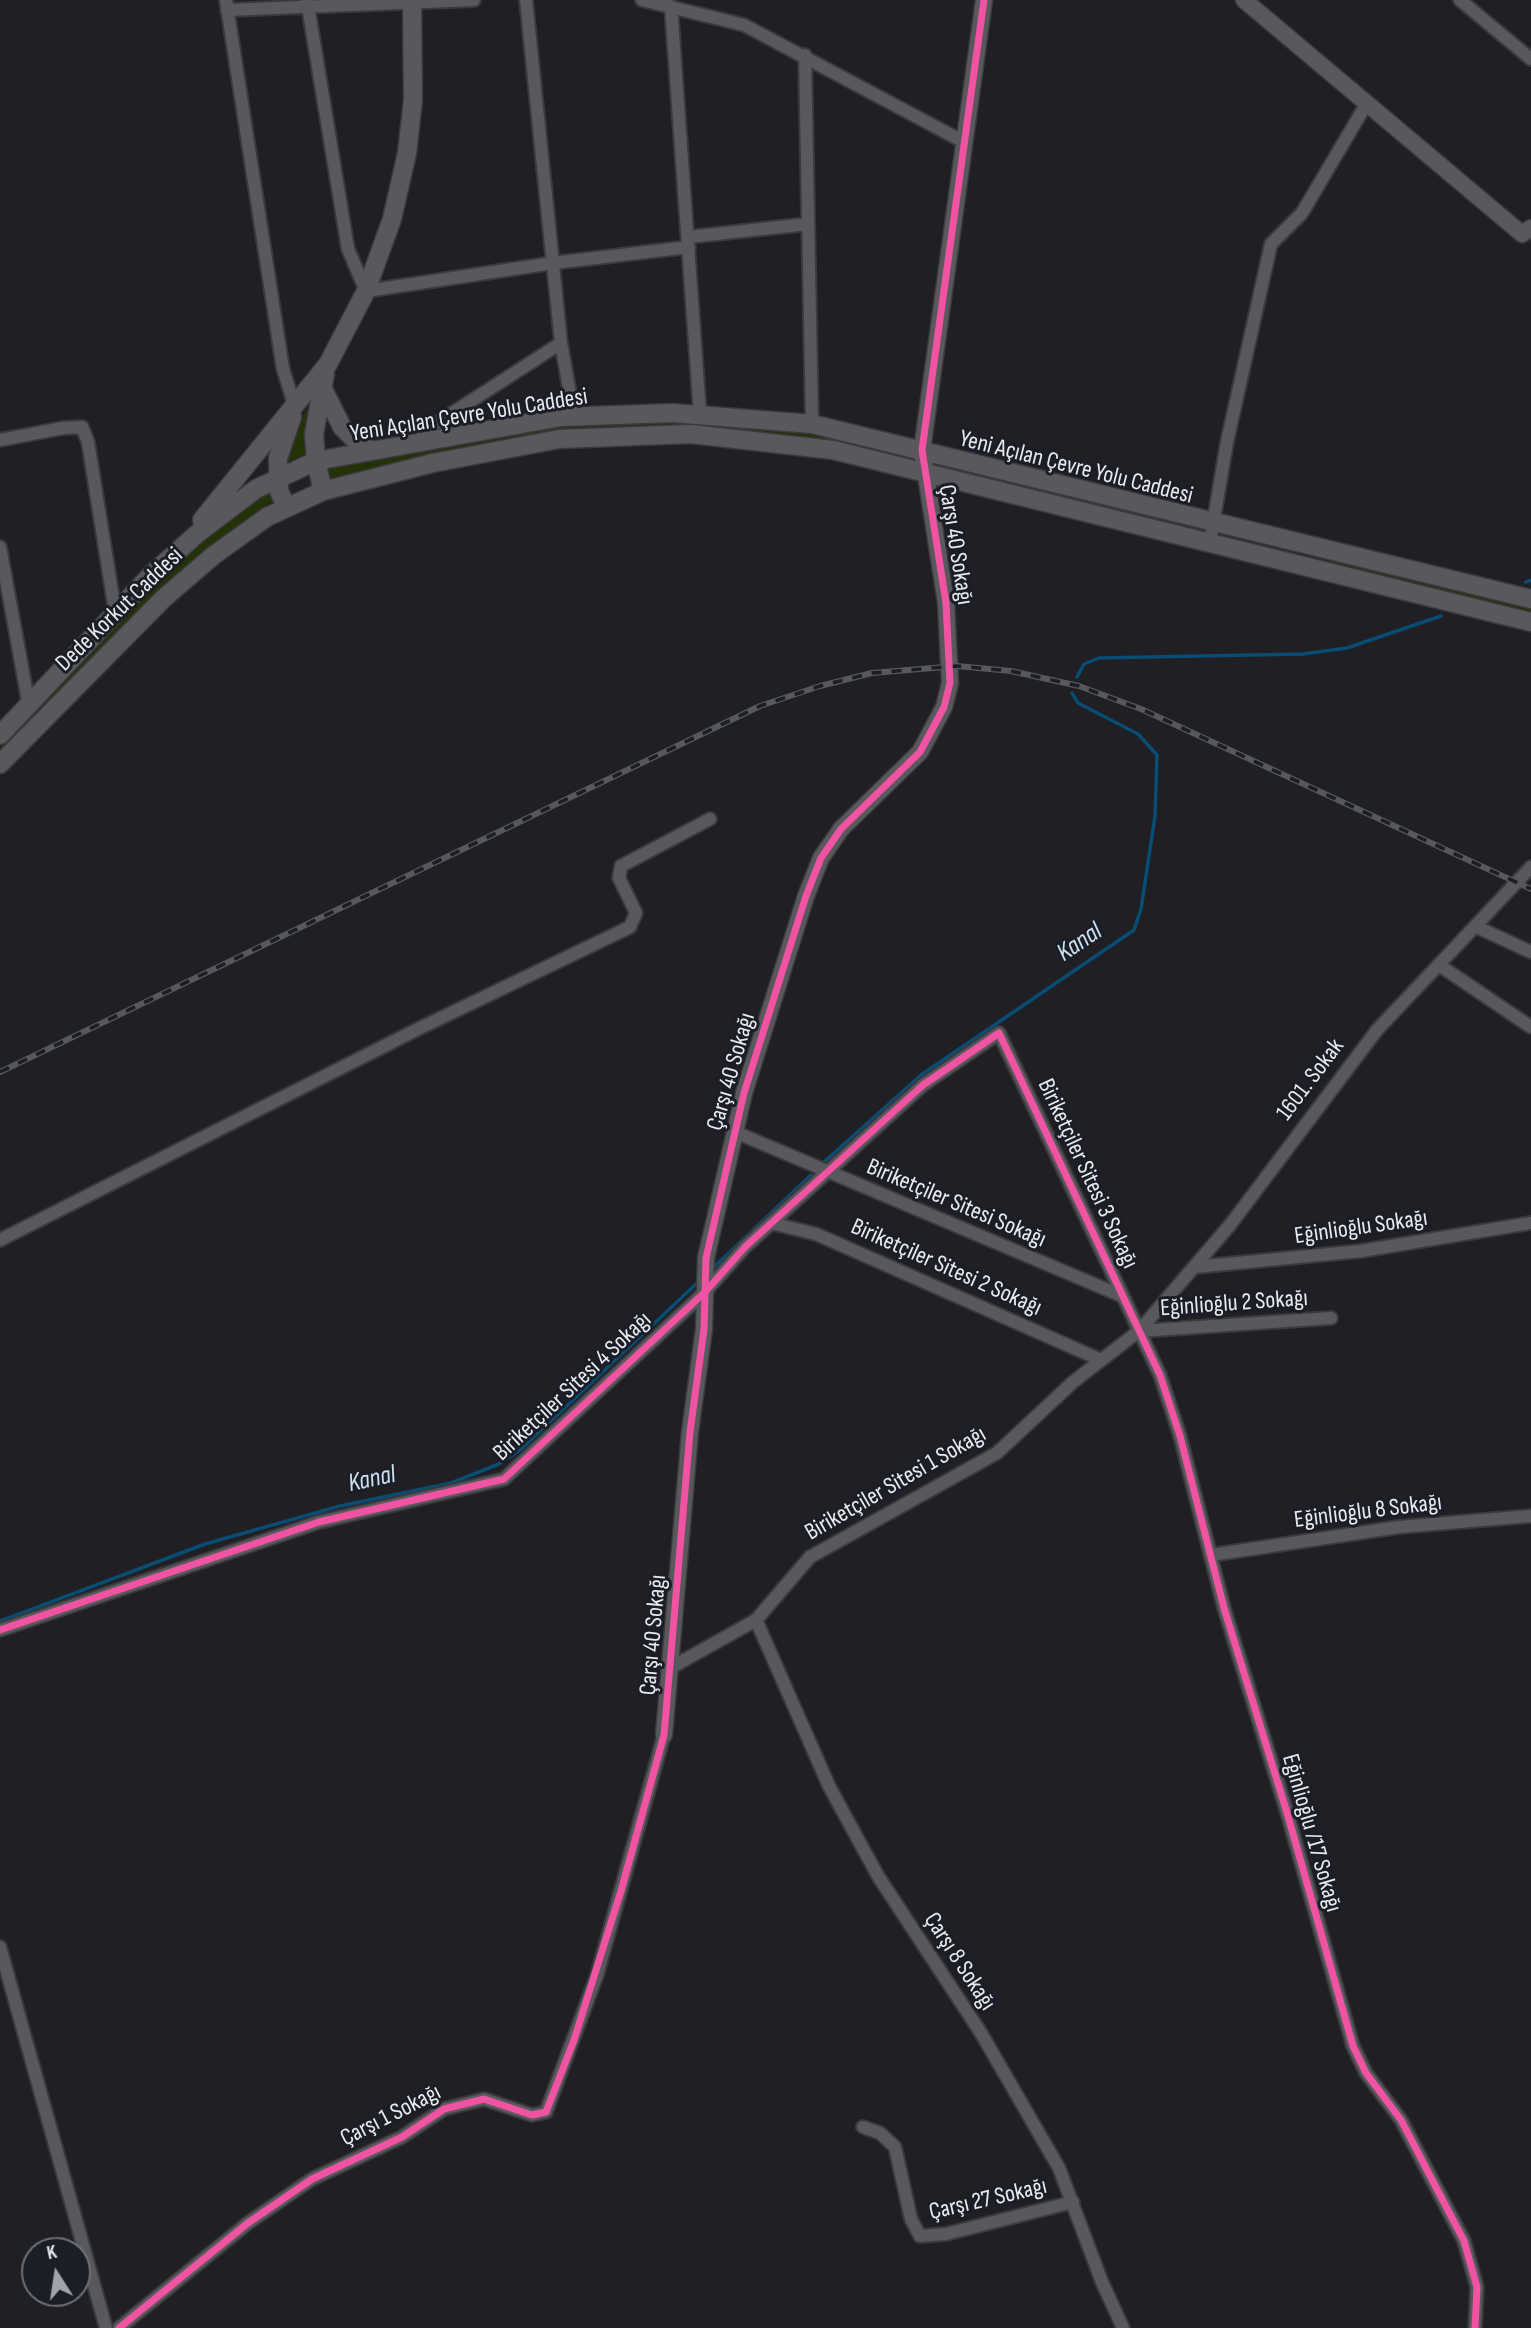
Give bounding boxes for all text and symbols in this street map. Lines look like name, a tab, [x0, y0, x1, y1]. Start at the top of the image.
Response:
street label: Yeni Açılan Çevre Yolu Caddesi	[348, 383, 590, 449]
street label: Yeni Açılan Çevre Yolu Caddesi	[956, 425, 1196, 511]
street label: Çarşı 40 Sokağı	[931, 483, 979, 607]
street label: Dede Korkut Caddesi	[50, 542, 190, 678]
water label: Kanal	[1051, 917, 1109, 969]
street label: Çarşı 40 Sokağı	[701, 1010, 763, 1134]
street label: 1601. Sokak	[1271, 1033, 1351, 1127]
street label: Biriketçiler Sitesi 3 Sokağı	[1030, 1075, 1144, 1273]
street label: Biriketçiler Sitesi Sokağı	[862, 1153, 1050, 1255]
street label: Eğinlioğlu Sokağı	[1293, 1204, 1429, 1252]
street label: Biriketçiler Sitesi 2 Sokağı	[846, 1213, 1046, 1323]
street label: Eğinlioğlu 2 Sokağı	[1159, 1284, 1309, 1324]
street label: Biriketçiler Sitesi 4 Sokağı	[488, 1306, 658, 1468]
street label: Biriketçiler Sitesi 1 Sokağı	[800, 1420, 992, 1548]
water label: Kanal	[345, 1460, 399, 1500]
street label: Eğinlioğlu 8 Sokağı	[1293, 1489, 1443, 1535]
street label: Çarşı 40 Sokağı	[634, 1573, 674, 1697]
street label: Eğinlioğlu /17 Sokağı	[1275, 1751, 1347, 1915]
street label: Çarşı 8 Sokağı	[917, 1908, 1001, 2016]
street label: Çarşı 1 Sokağı	[336, 2078, 446, 2154]
street label: Çarşı 27 Sokağı	[926, 2172, 1050, 2228]
north arrow	[21, 2237, 91, 2307]
text: K	[45, 2241, 59, 2265]

